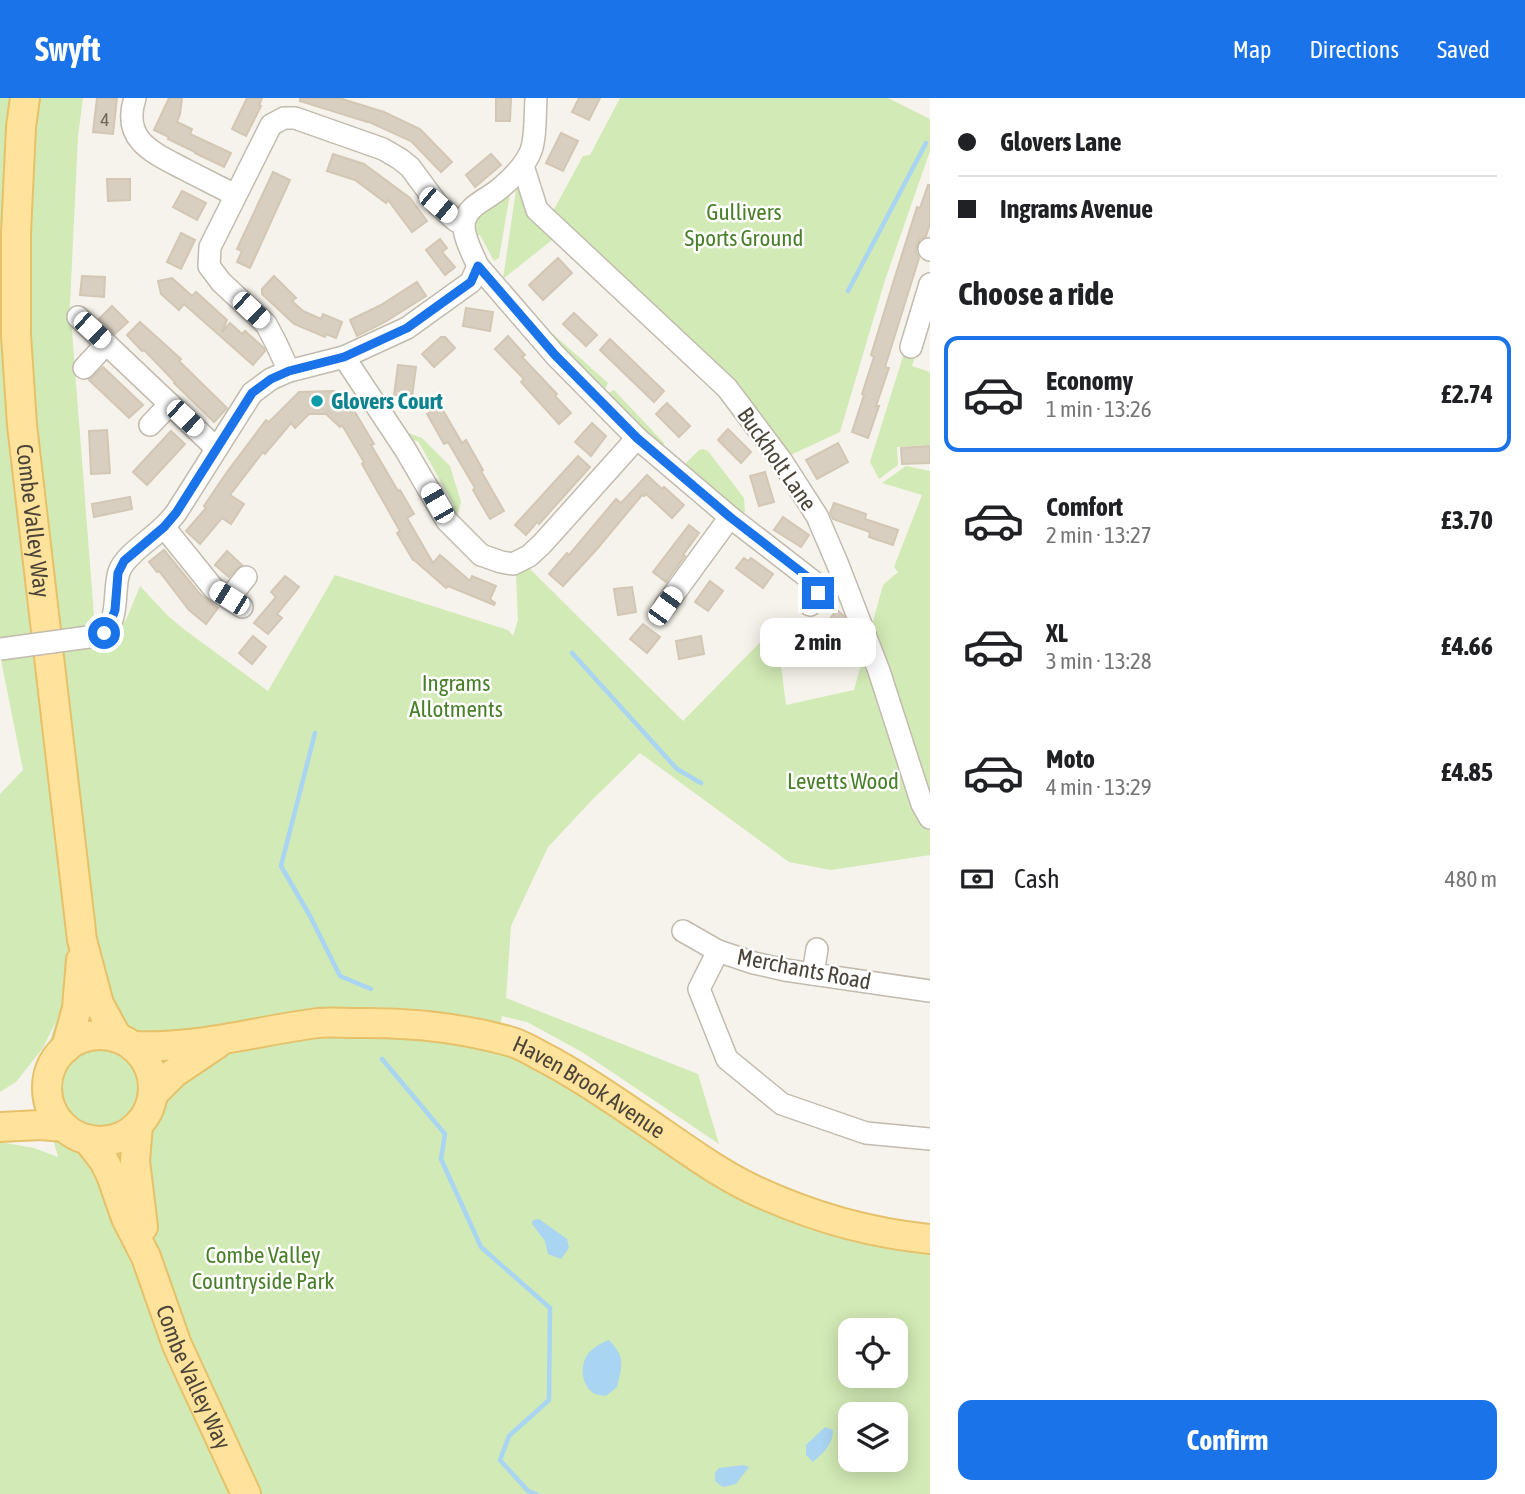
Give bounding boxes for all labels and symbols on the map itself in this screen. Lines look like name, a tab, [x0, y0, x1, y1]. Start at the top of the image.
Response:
house number: 4	[101, 108, 110, 130]
car	[416, 183, 461, 227]
park label: Gullivers Sports Ground	[685, 199, 803, 251]
car	[229, 288, 274, 332]
car	[70, 308, 115, 352]
place label: Glovers Court	[331, 388, 443, 414]
marker: Glovers Court	[309, 393, 325, 409]
car	[163, 396, 208, 440]
street label: Buckholt Lane	[732, 403, 822, 515]
street label: Combe Valley Way	[11, 442, 55, 599]
car	[418, 480, 457, 526]
route end	[802, 577, 834, 609]
car	[206, 578, 253, 618]
car	[645, 583, 686, 629]
route start	[88, 617, 120, 649]
callout: 2 min	[760, 618, 876, 666]
park label: Ingrams Allotments	[409, 670, 503, 722]
park label: Levetts Wood	[787, 768, 899, 794]
street label: Merchants Road	[735, 943, 873, 995]
street label: Haven Brook Avenue	[509, 1031, 670, 1144]
park label: Combe Valley Countryside Park	[192, 1242, 334, 1294]
street label: Combe Valley Way	[151, 1302, 236, 1453]

